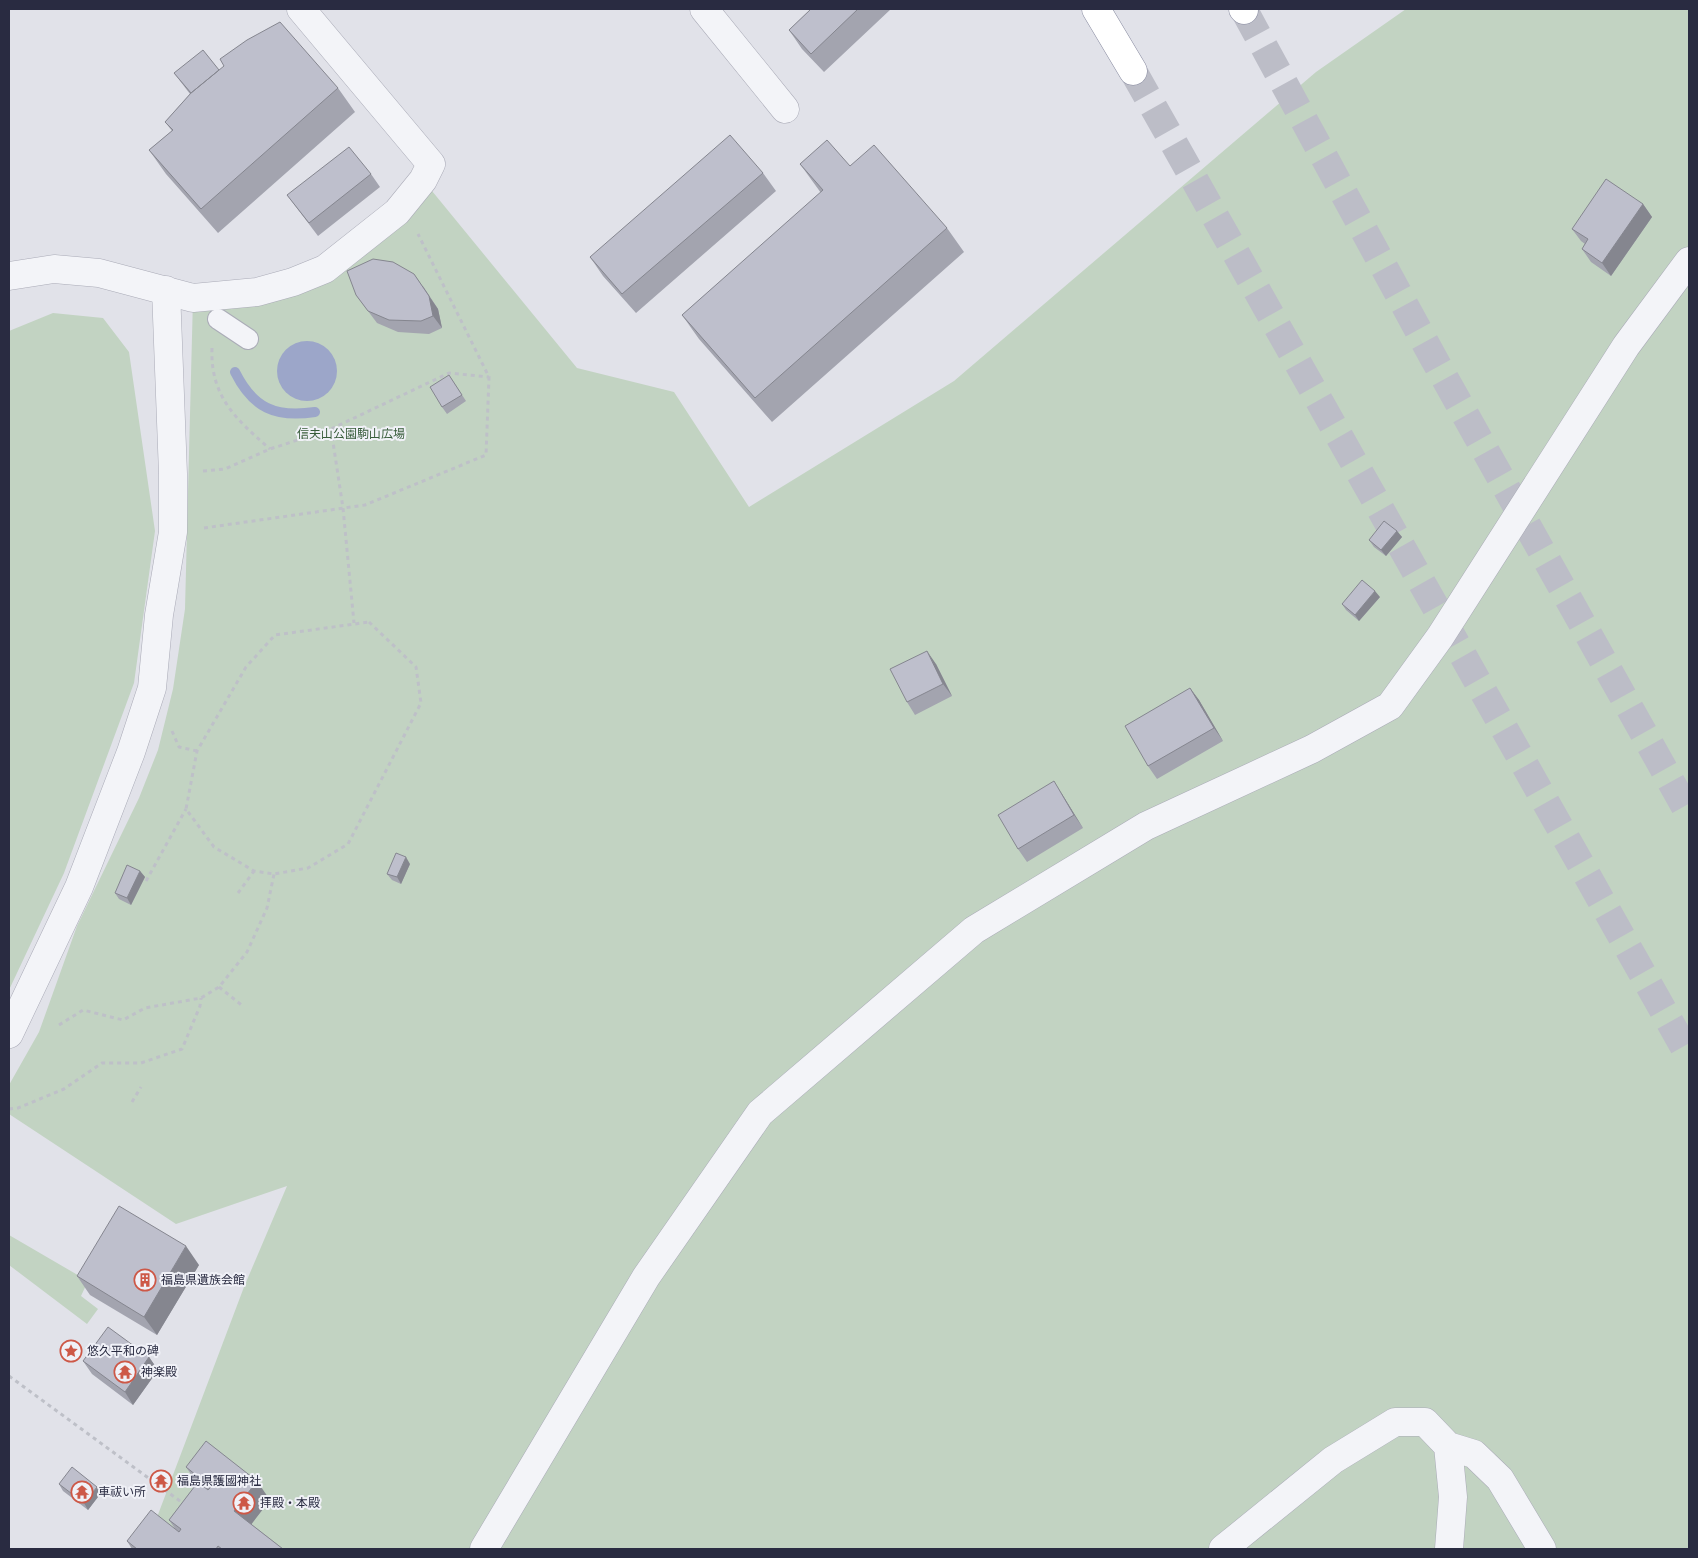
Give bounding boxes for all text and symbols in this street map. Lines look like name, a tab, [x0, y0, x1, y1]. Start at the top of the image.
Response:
park label: 信夫山公園駒山広場	[297, 427, 405, 441]
building icon: 福島県遺族会館	[133, 1268, 157, 1292]
place label: 福島県遺族会館	[161, 1273, 245, 1287]
place icon: 悠久平和の碑	[59, 1339, 83, 1363]
place label: 悠久平和の碑	[87, 1344, 159, 1358]
temple icon: 神楽殿	[113, 1360, 137, 1384]
place label: 神楽殿	[141, 1365, 177, 1379]
temple icon: 福島県護國神社	[149, 1469, 173, 1493]
place label: 福島県護國神社	[177, 1474, 261, 1488]
temple icon: 車祓い所	[70, 1480, 94, 1504]
place label: 車祓い所	[98, 1485, 146, 1499]
temple icon: 拝殿・本殿	[232, 1491, 256, 1515]
place label: 拝殿・本殿	[260, 1496, 320, 1510]

